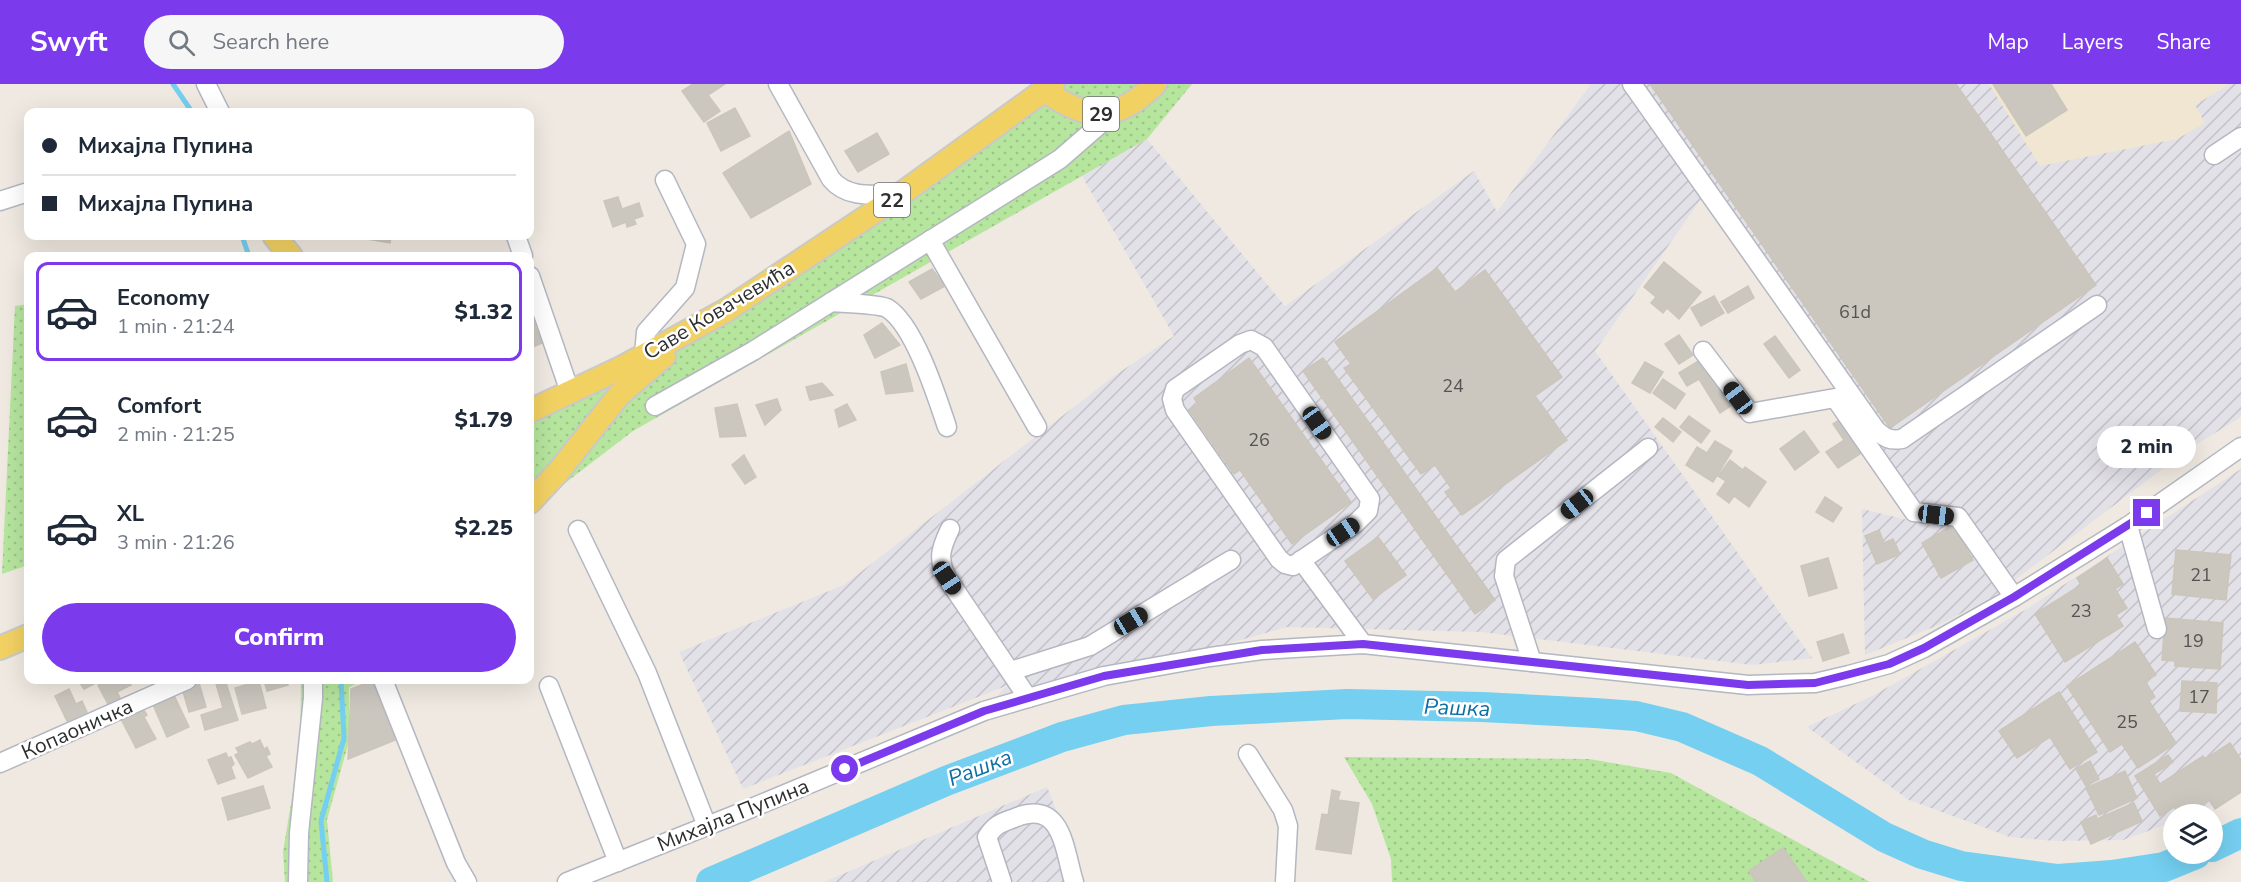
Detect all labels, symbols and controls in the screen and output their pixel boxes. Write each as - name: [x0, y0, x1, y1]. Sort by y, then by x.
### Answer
- search box: [144, 15, 564, 69]
- text: Swyft: [30, 23, 108, 61]
- icon: search: [165, 26, 198, 59]
- text: Search here: [213, 27, 329, 57]
- text: Map: [1987, 28, 2029, 56]
- text: Layers: [2062, 28, 2123, 56]
- text: Share: [2156, 28, 2211, 56]
- road number: 29: [1083, 97, 1119, 131]
- text: Михајла Пупина: [78, 131, 253, 161]
- road number: 22: [874, 183, 910, 217]
- text: Михајла Пупина: [78, 189, 253, 219]
- street label: Саве Ковачевића: [638, 254, 800, 366]
- text: Economy: [117, 283, 209, 313]
- icon: car: [45, 285, 99, 339]
- text: $1.32: [454, 297, 513, 327]
- house number: 61d: [1839, 300, 1871, 324]
- text: 1 min · 21:24: [117, 313, 235, 340]
- house number: 24: [1442, 374, 1464, 398]
- car: [1720, 378, 1756, 418]
- text: Comfort: [117, 391, 201, 421]
- icon: car: [45, 393, 99, 447]
- car: [1299, 403, 1335, 443]
- text: $1.79: [454, 405, 513, 435]
- text: 2 min · 21:25: [117, 421, 235, 448]
- callout: 2 min: [2098, 426, 2196, 468]
- house number: 26: [1248, 428, 1270, 452]
- text: 2 min: [2120, 433, 2173, 460]
- car: [1557, 486, 1597, 522]
- text: XL: [117, 499, 144, 529]
- route end: [2133, 499, 2160, 526]
- icon: car: [45, 501, 99, 555]
- car: [1917, 504, 1955, 526]
- text: $2.25: [454, 513, 513, 543]
- car: [1323, 514, 1363, 550]
- text: 3 min · 21:26: [117, 529, 235, 556]
- car: [929, 558, 965, 598]
- house number: 21: [2190, 563, 2212, 587]
- house number: 23: [2070, 599, 2092, 623]
- button: Confirm: [42, 603, 516, 672]
- car: [1111, 604, 1151, 638]
- house number: 19: [2182, 629, 2204, 653]
- house number: 17: [2188, 685, 2210, 709]
- street label: Копаоничка: [17, 692, 137, 766]
- water label: Рашка: [1423, 692, 1491, 724]
- house number: 25: [2116, 710, 2138, 734]
- water label: Рашка: [944, 742, 1016, 794]
- route start: [831, 755, 858, 782]
- street label: Михајла Пупина: [653, 772, 813, 858]
- map controls: [2163, 804, 2223, 864]
- button: layers: [2163, 804, 2223, 864]

